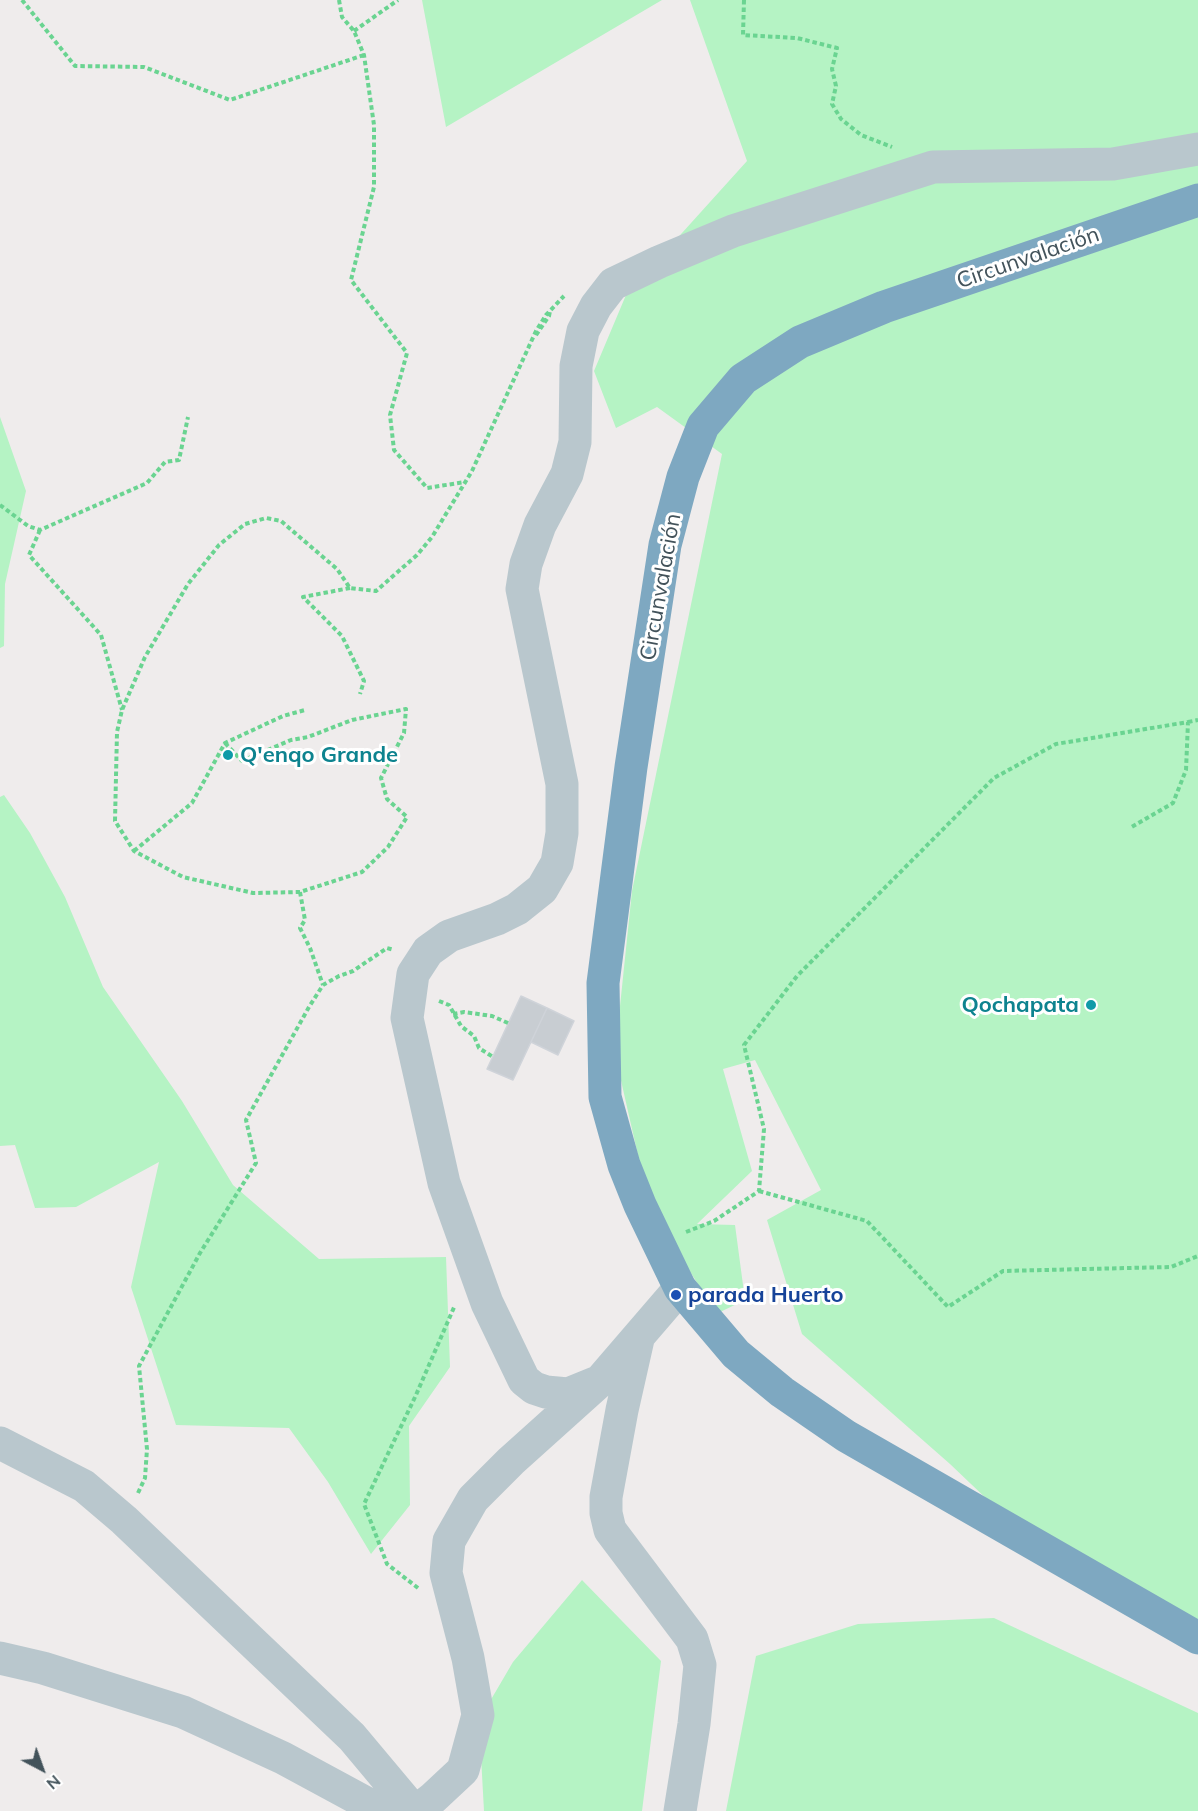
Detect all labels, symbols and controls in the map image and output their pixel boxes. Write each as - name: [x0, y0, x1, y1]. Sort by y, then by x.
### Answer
- street label: Circunvalación: [953, 221, 1103, 295]
- street label: Circunvalación: [635, 511, 687, 663]
- place label: Q'enqo Grande: [240, 742, 398, 768]
- marker: Q'enqo Grande: [221, 748, 235, 762]
- place label: Qochapata: [961, 992, 1079, 1018]
- marker: Qochapata: [1084, 998, 1098, 1012]
- place label: parada Huerto: [688, 1282, 843, 1308]
- marker: parada Huerto: [669, 1288, 683, 1302]
- north arrow: [12, 1739, 72, 1799]
- text: N: [43, 1771, 65, 1794]

